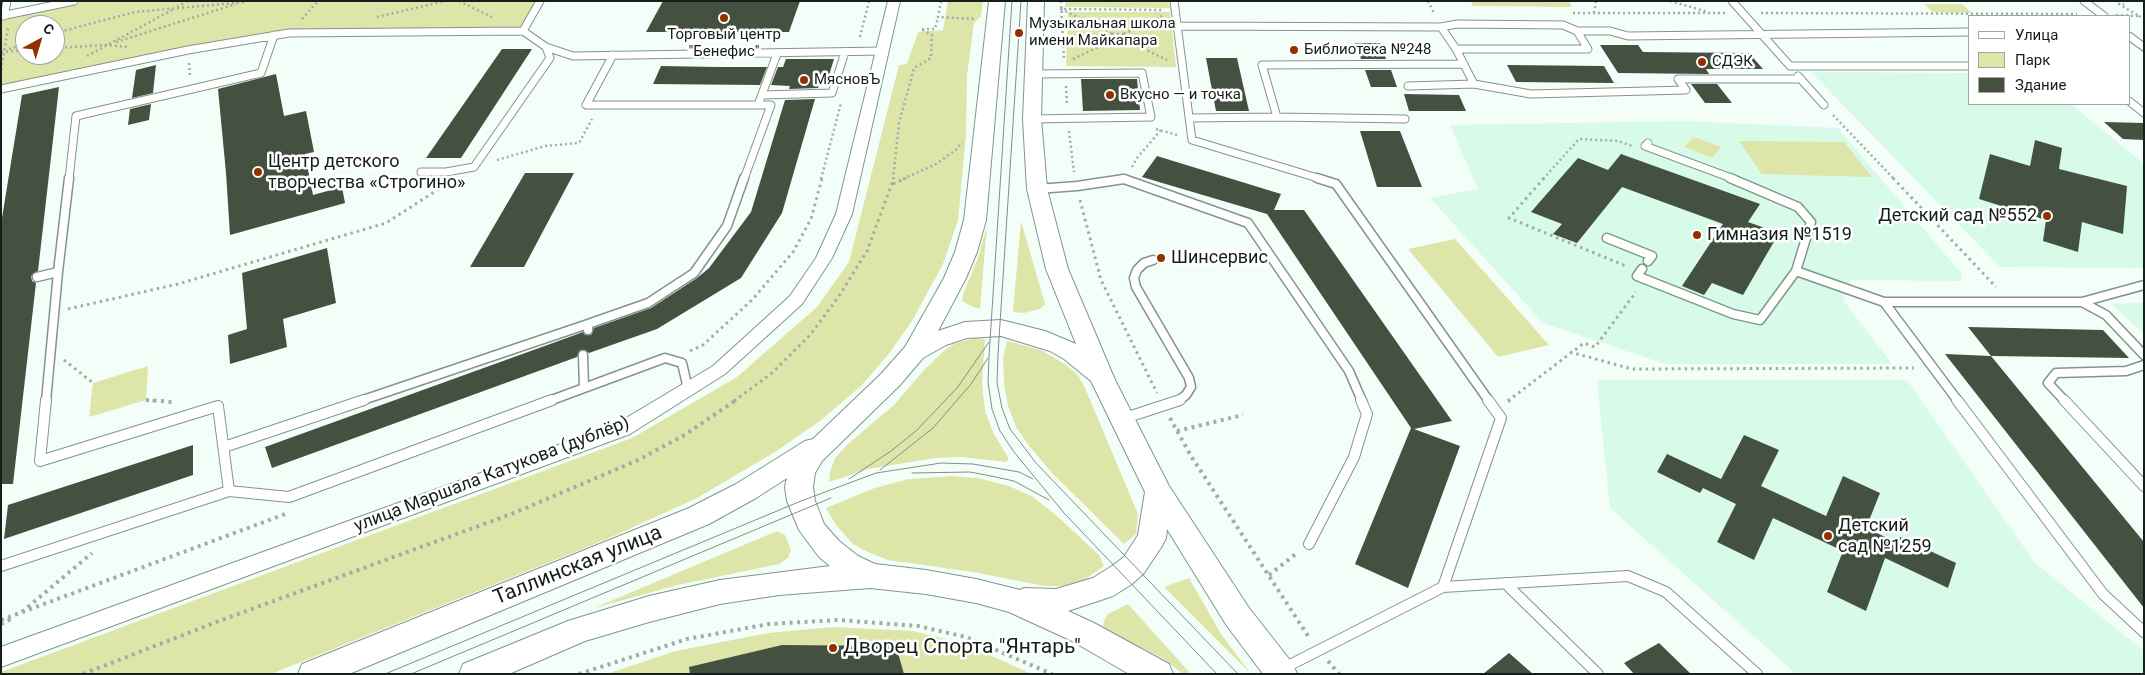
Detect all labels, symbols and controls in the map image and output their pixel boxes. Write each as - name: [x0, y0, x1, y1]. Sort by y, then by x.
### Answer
- marker: Торговый центр "Бенефис": [718, 12, 730, 24]
- north arrow: [15, 15, 65, 65]
- place label: Музыкальная школа имени Майкапара: [1029, 15, 1176, 50]
- legend: [1968, 15, 2130, 105]
- text: С: [40, 20, 57, 38]
- place label: Торговый центр "Бенефис": [667, 26, 781, 61]
- text: Улица: [2015, 26, 2058, 44]
- marker: Музыкальная школа имени Майкапара: [1013, 27, 1025, 39]
- place label: Библиотека №248: [1304, 41, 1431, 59]
- marker: Библиотека №248: [1288, 44, 1300, 56]
- text: Парк: [2015, 51, 2050, 69]
- place label: СДЭК: [1712, 53, 1753, 71]
- marker: СДЭК: [1696, 56, 1708, 68]
- place label: МясновЪ: [814, 71, 880, 89]
- marker: МясновЪ: [798, 74, 810, 86]
- text: Здание: [2015, 76, 2066, 94]
- place label: Вкусно — и точка: [1120, 86, 1241, 104]
- marker: Вкусно — и точка: [1104, 89, 1116, 101]
- place label: Центр детского творчества «Строгино»: [268, 151, 466, 193]
- marker: Центр детского творчества «Строгино»: [252, 166, 264, 178]
- place label: Детский сад №552: [1878, 205, 2037, 227]
- marker: Детский сад №552: [2041, 210, 2053, 222]
- place label: Гимназия №1519: [1707, 224, 1852, 246]
- marker: Гимназия №1519: [1691, 229, 1703, 241]
- place label: Шинсервис: [1171, 247, 1268, 269]
- marker: Шинсервис: [1155, 252, 1167, 264]
- street label: улица Маршала Катукова (дублёр): [351, 412, 633, 538]
- place label: Детский сад №1259: [1838, 515, 1932, 558]
- street label: Таллинская улица: [490, 521, 666, 611]
- marker: Детский сад №1259: [1822, 530, 1834, 542]
- place label: Дворец Спорта "Янтарь": [843, 635, 1081, 661]
- marker: Дворец Спорта "Янтарь": [827, 642, 839, 654]

